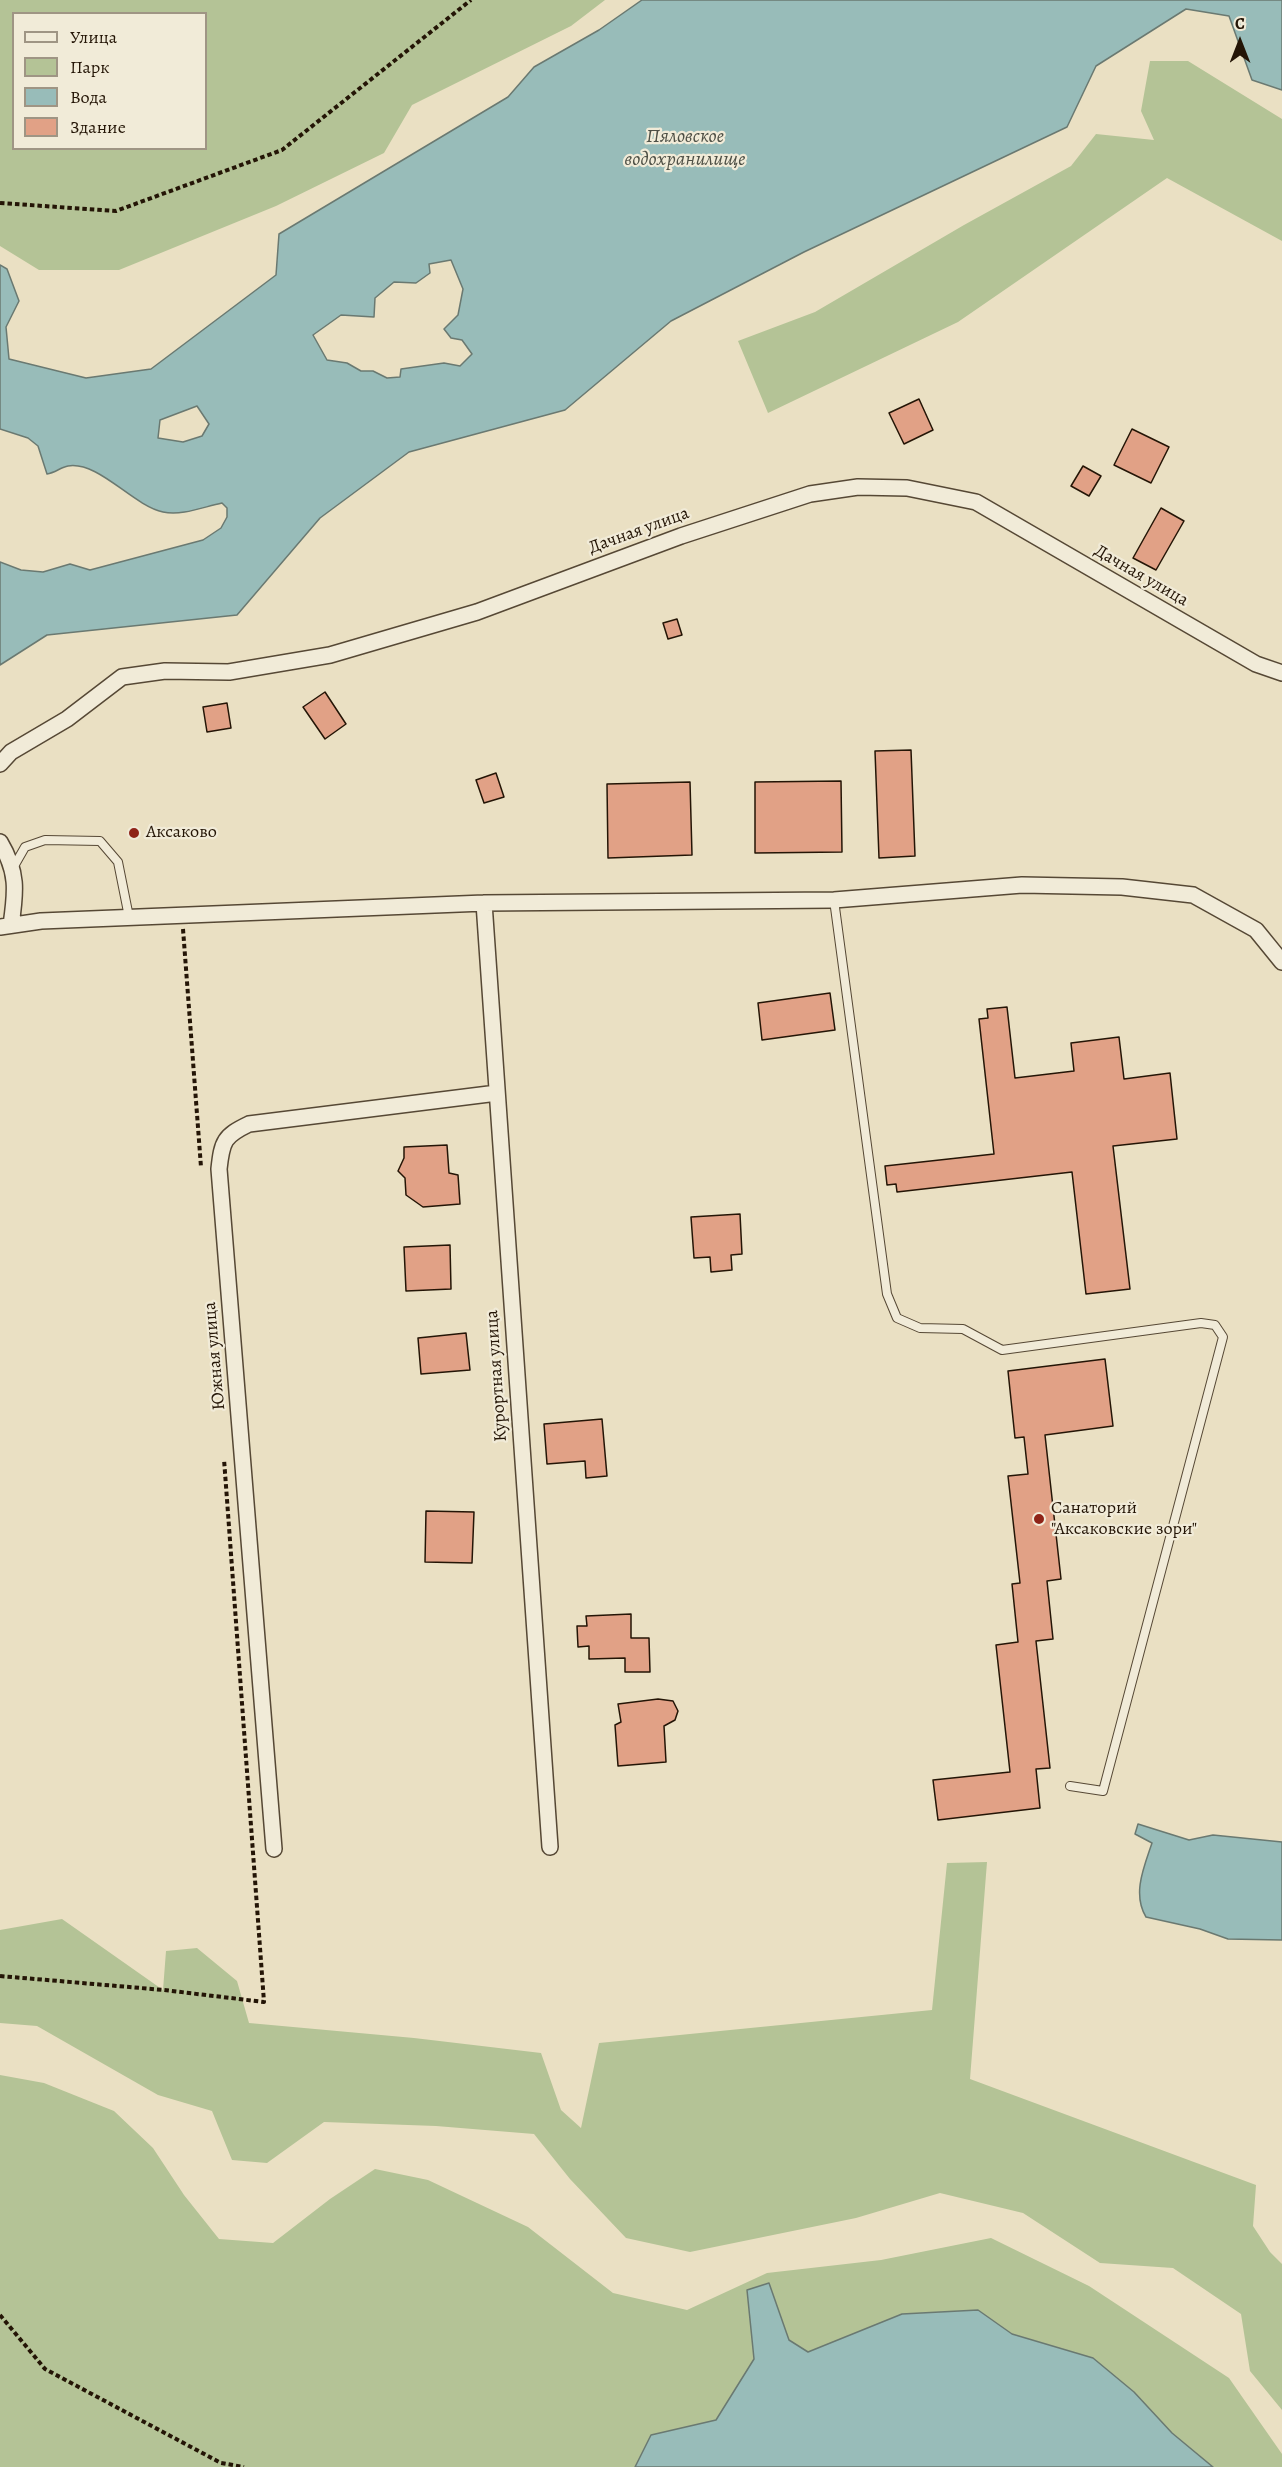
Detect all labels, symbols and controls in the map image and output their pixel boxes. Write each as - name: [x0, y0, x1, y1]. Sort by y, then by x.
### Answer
- legend: [12, 12, 207, 150]
- north arrow: [1210, 12, 1270, 72]
- text: С: [1235, 13, 1245, 35]
- text: Улица: [70, 25, 117, 49]
- text: Парк: [70, 55, 110, 79]
- text: Вода: [70, 85, 107, 109]
- text: Здание: [70, 115, 126, 139]
- water label: Пяловское водохранилище: [625, 125, 745, 172]
- street label: Дачная улица: [586, 503, 692, 559]
- street label: Дачная улица: [1090, 540, 1192, 612]
- place label: Аксаково: [146, 822, 217, 844]
- marker: Аксаково: [127, 826, 141, 840]
- street label: Южная улица: [200, 1301, 230, 1411]
- street label: Курортная улица: [482, 1309, 512, 1443]
- place label: Санаторий "Аксаковские зори": [1051, 1498, 1197, 1540]
- marker: Санаторий "Аксаковские зори": [1032, 1512, 1046, 1526]

